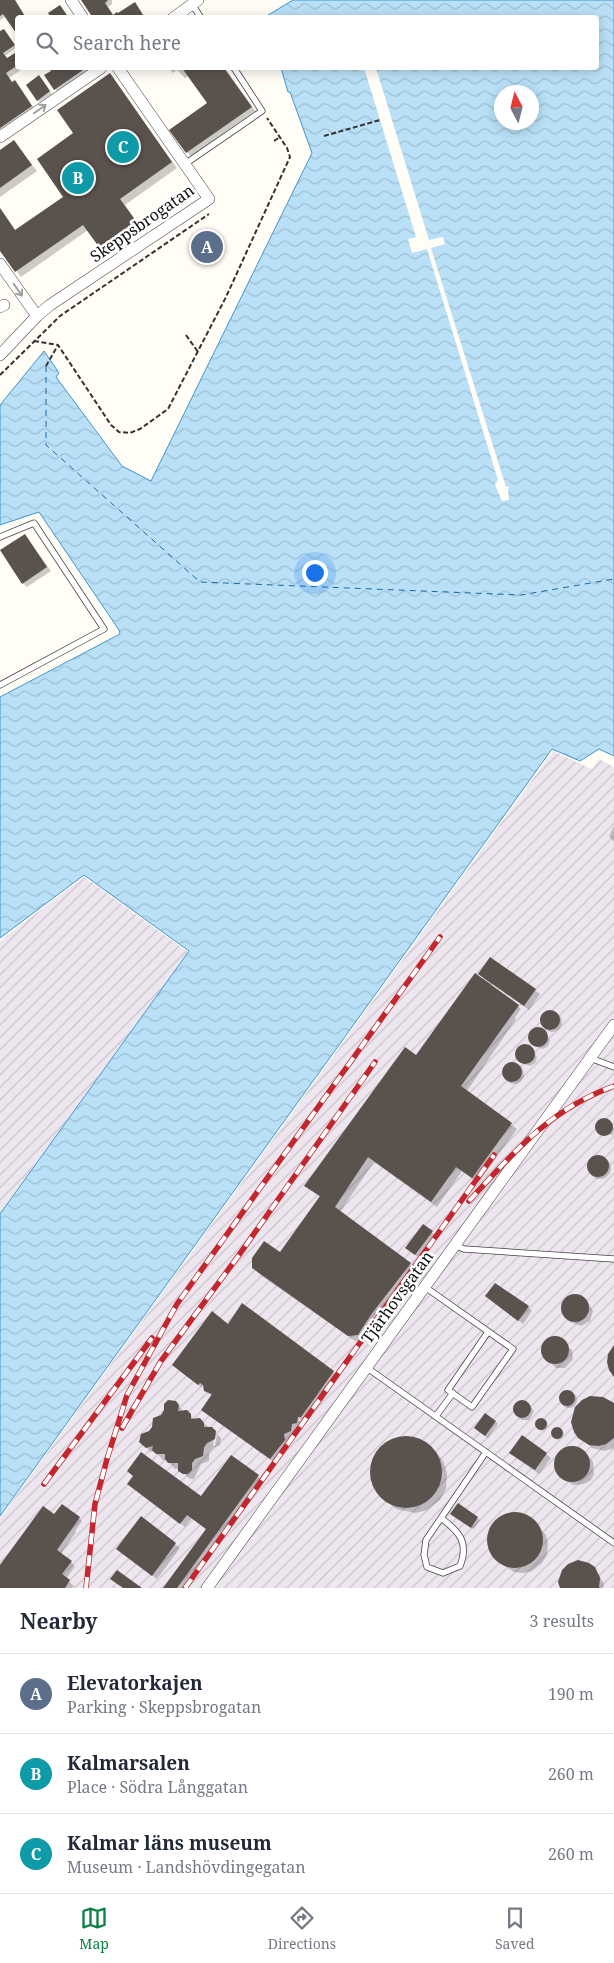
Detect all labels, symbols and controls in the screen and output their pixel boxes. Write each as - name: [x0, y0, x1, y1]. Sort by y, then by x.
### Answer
- search box: [15, 15, 599, 70]
- icon: search: [33, 29, 61, 57]
- text: Search here: [73, 30, 181, 56]
- north arrow: [494, 85, 539, 130]
- one-way arrow: [33, 104, 47, 114]
- pin: C: [107, 128, 139, 166]
- pin: B: [62, 159, 94, 197]
- street label: Skeppsbrogatan: [86, 179, 198, 267]
- pin: A: [191, 228, 223, 266]
- one-way arrow: [13, 282, 23, 296]
- your location: [302, 560, 328, 586]
- street label: Tjärhovsgatan: [356, 1246, 438, 1348]
- text: Nearby: [20, 1607, 98, 1635]
- text: 3 results: [530, 1610, 594, 1632]
- text: Elevatorkajen: [67, 1670, 203, 1696]
- text: A: [30, 1683, 42, 1705]
- text: 190 m: [548, 1683, 594, 1705]
- text: Parking · Skeppsbrogatan: [67, 1696, 261, 1718]
- text: Kalmarsalen: [67, 1750, 190, 1776]
- text: B: [31, 1763, 41, 1785]
- text: 260 m: [548, 1763, 594, 1785]
- text: Place · Södra Långgatan: [67, 1776, 248, 1798]
- text: Kalmar läns museum: [67, 1830, 272, 1856]
- text: C: [31, 1843, 41, 1865]
- text: 260 m: [548, 1843, 594, 1865]
- text: Museum · Landshövdingegatan: [67, 1856, 306, 1878]
- tab: Map: [79, 1904, 109, 1953]
- tab: Directions: [268, 1904, 336, 1953]
- tab: Saved: [495, 1904, 535, 1953]

